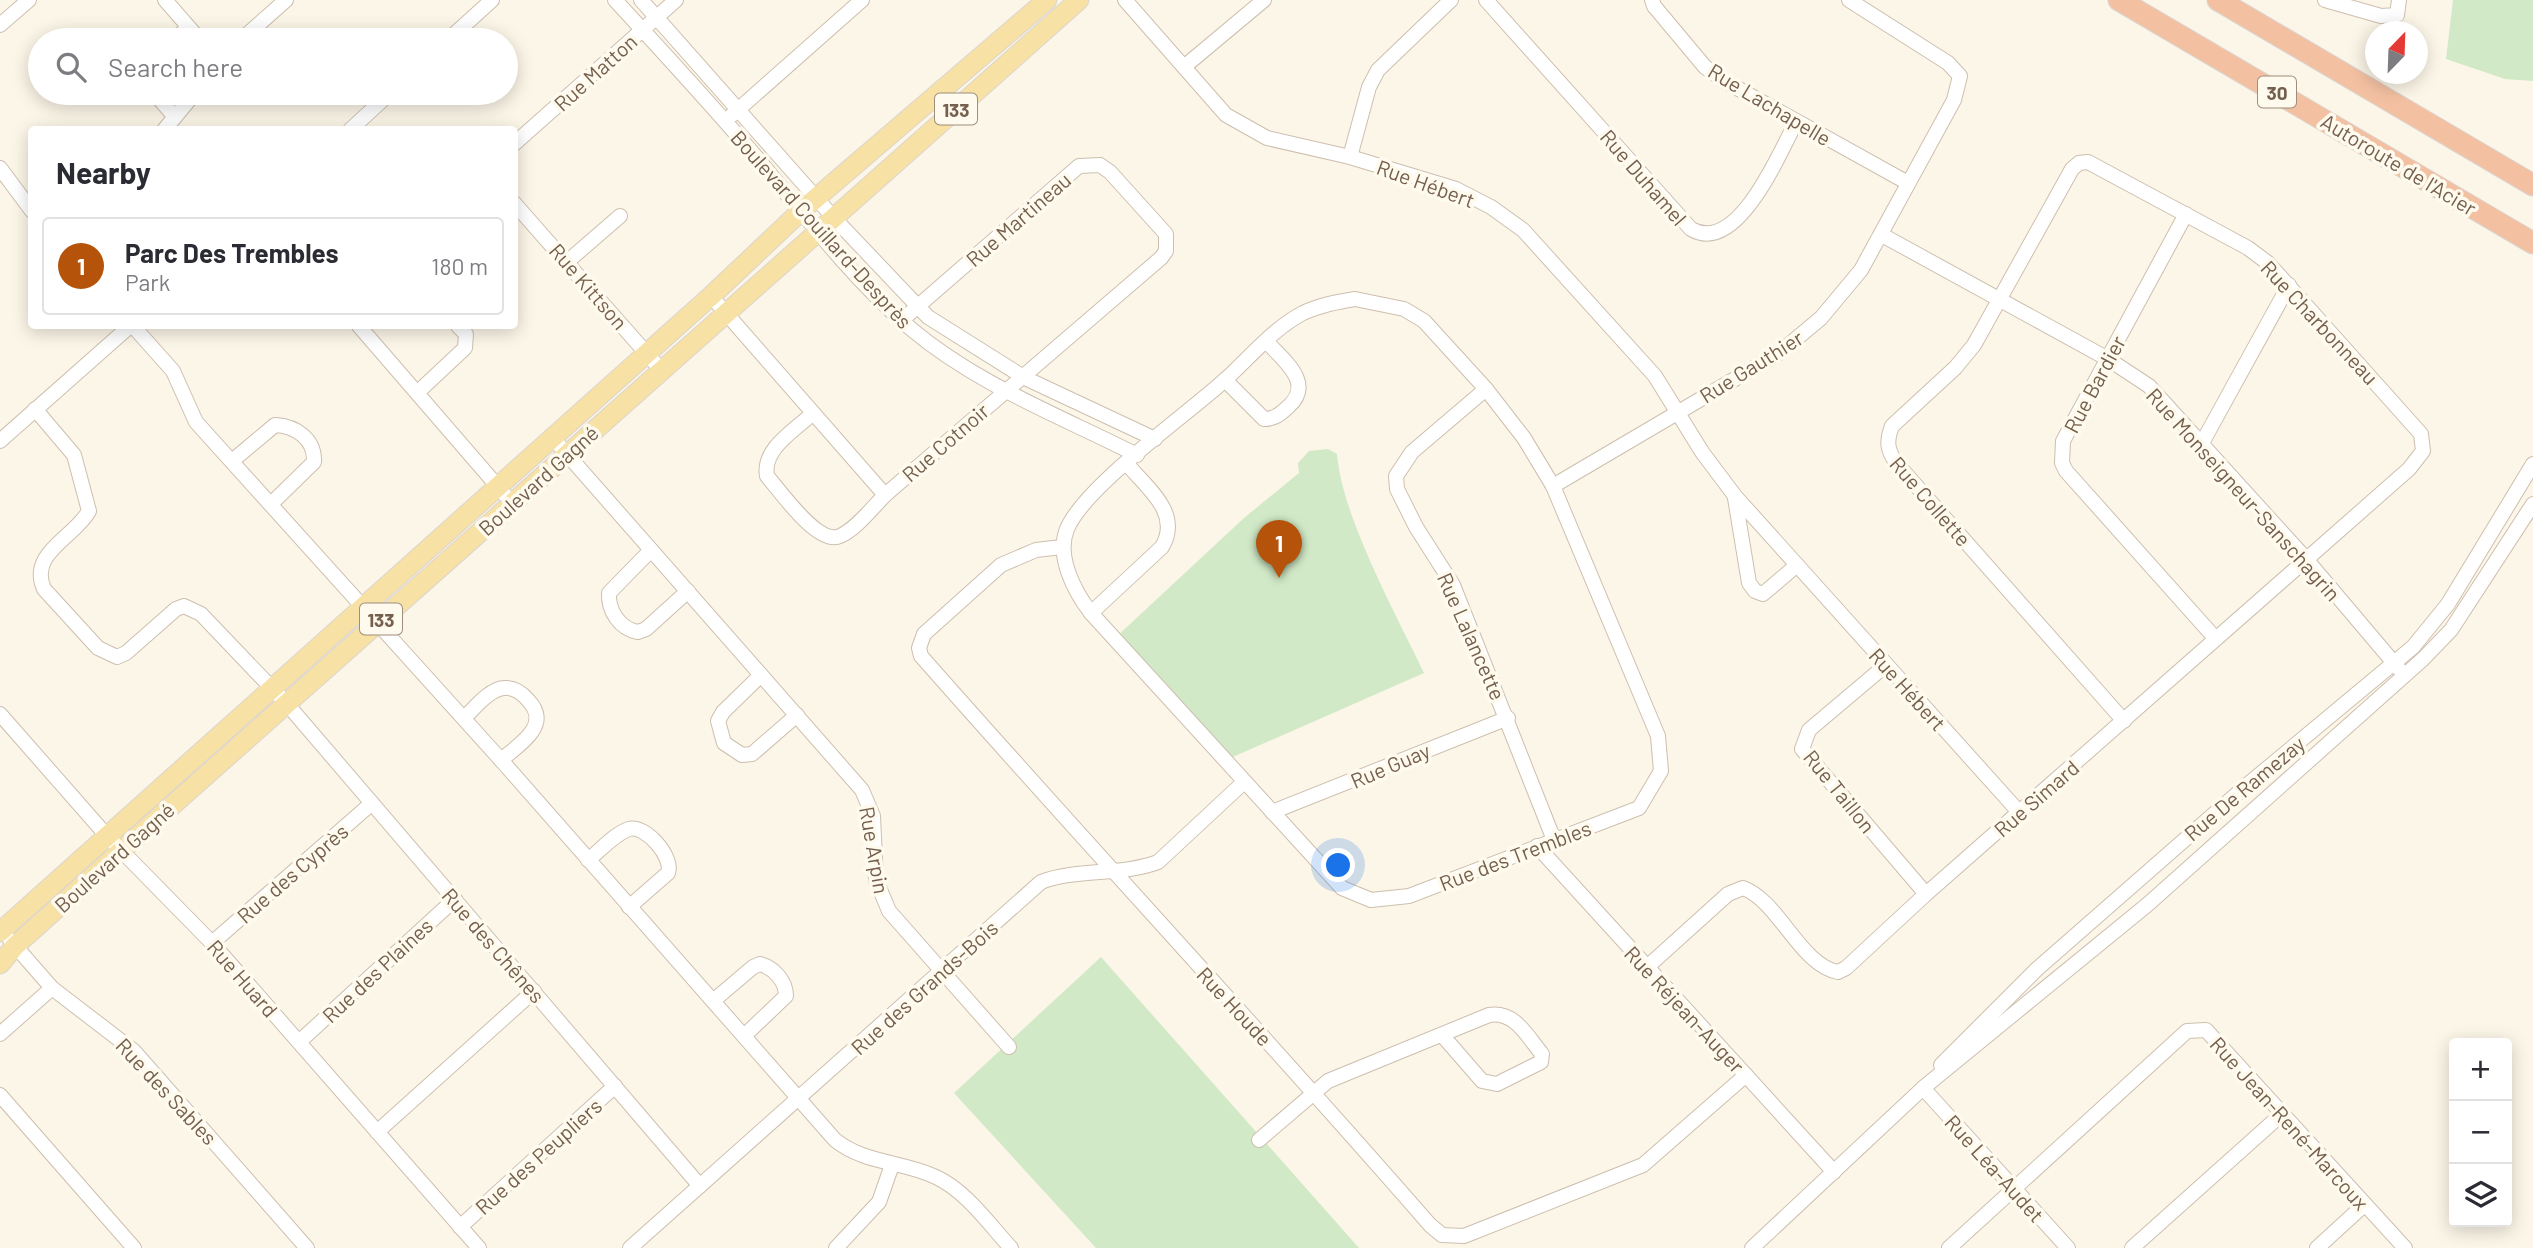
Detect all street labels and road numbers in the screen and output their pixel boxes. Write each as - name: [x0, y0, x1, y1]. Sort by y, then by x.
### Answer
- street label: Rue Matton: [548, 28, 642, 116]
- street label: Rue Lachapelle: [1704, 58, 1836, 150]
- road number: 30: [2258, 76, 2296, 108]
- road number: 133: [935, 94, 977, 124]
- street label: Autoroute de l'Acier: [2317, 108, 2481, 220]
- street label: Rue Duhamel: [1596, 124, 1692, 230]
- street label: Boulevard Couillard-Desprès: [726, 125, 918, 333]
- street label: Rue Hébert: [1374, 154, 1478, 212]
- street label: Rue Martineau: [961, 167, 1075, 271]
- street label: Rue Kittson: [545, 238, 633, 334]
- street label: Rue Charbonneau: [2256, 255, 2384, 389]
- street label: Rue Gauthier: [1695, 324, 1808, 408]
- street label: Rue Bardier: [2058, 331, 2130, 437]
- street label: Rue Monseigneur-Sanschagrin: [2142, 383, 2346, 605]
- street label: Rue Cotnoir: [896, 397, 994, 486]
- street label: Boulevard Gagné: [473, 420, 603, 540]
- street label: Rue Collette: [1885, 451, 1977, 551]
- street label: Rue Lalancette: [1433, 568, 1511, 704]
- road number: 133: [360, 604, 402, 634]
- street label: Rue Hébert: [1864, 643, 1952, 735]
- street label: Rue De Ramezay: [2179, 730, 2310, 846]
- street label: Rue Guay: [1346, 737, 1434, 793]
- street label: Rue Taillon: [1799, 744, 1881, 838]
- street label: Rue Simard: [1988, 754, 2084, 842]
- street label: Boulevard Gagné: [49, 797, 179, 917]
- street label: Rue Arpin: [855, 804, 895, 896]
- street label: Rue des Trembles: [1436, 815, 1594, 895]
- street label: Rue des Cyprès: [231, 818, 353, 928]
- street label: Rue des Chênes: [437, 883, 551, 1007]
- street label: Rue des Plaines: [317, 912, 437, 1028]
- street label: Rue des Grands-Bois: [846, 915, 1002, 1059]
- street label: Rue Huard: [203, 934, 283, 1022]
- street label: Rue Réjean-Auger: [1620, 941, 1750, 1078]
- street label: Rue Houde: [1192, 961, 1278, 1051]
- street label: Rue Jean-René-Marcoux: [2206, 1031, 2374, 1215]
- street label: Rue des Sables: [111, 1033, 223, 1149]
- street label: Rue des Peupliers: [470, 1093, 606, 1219]
- street label: Rue Léa-Audet: [1940, 1109, 2050, 1227]

